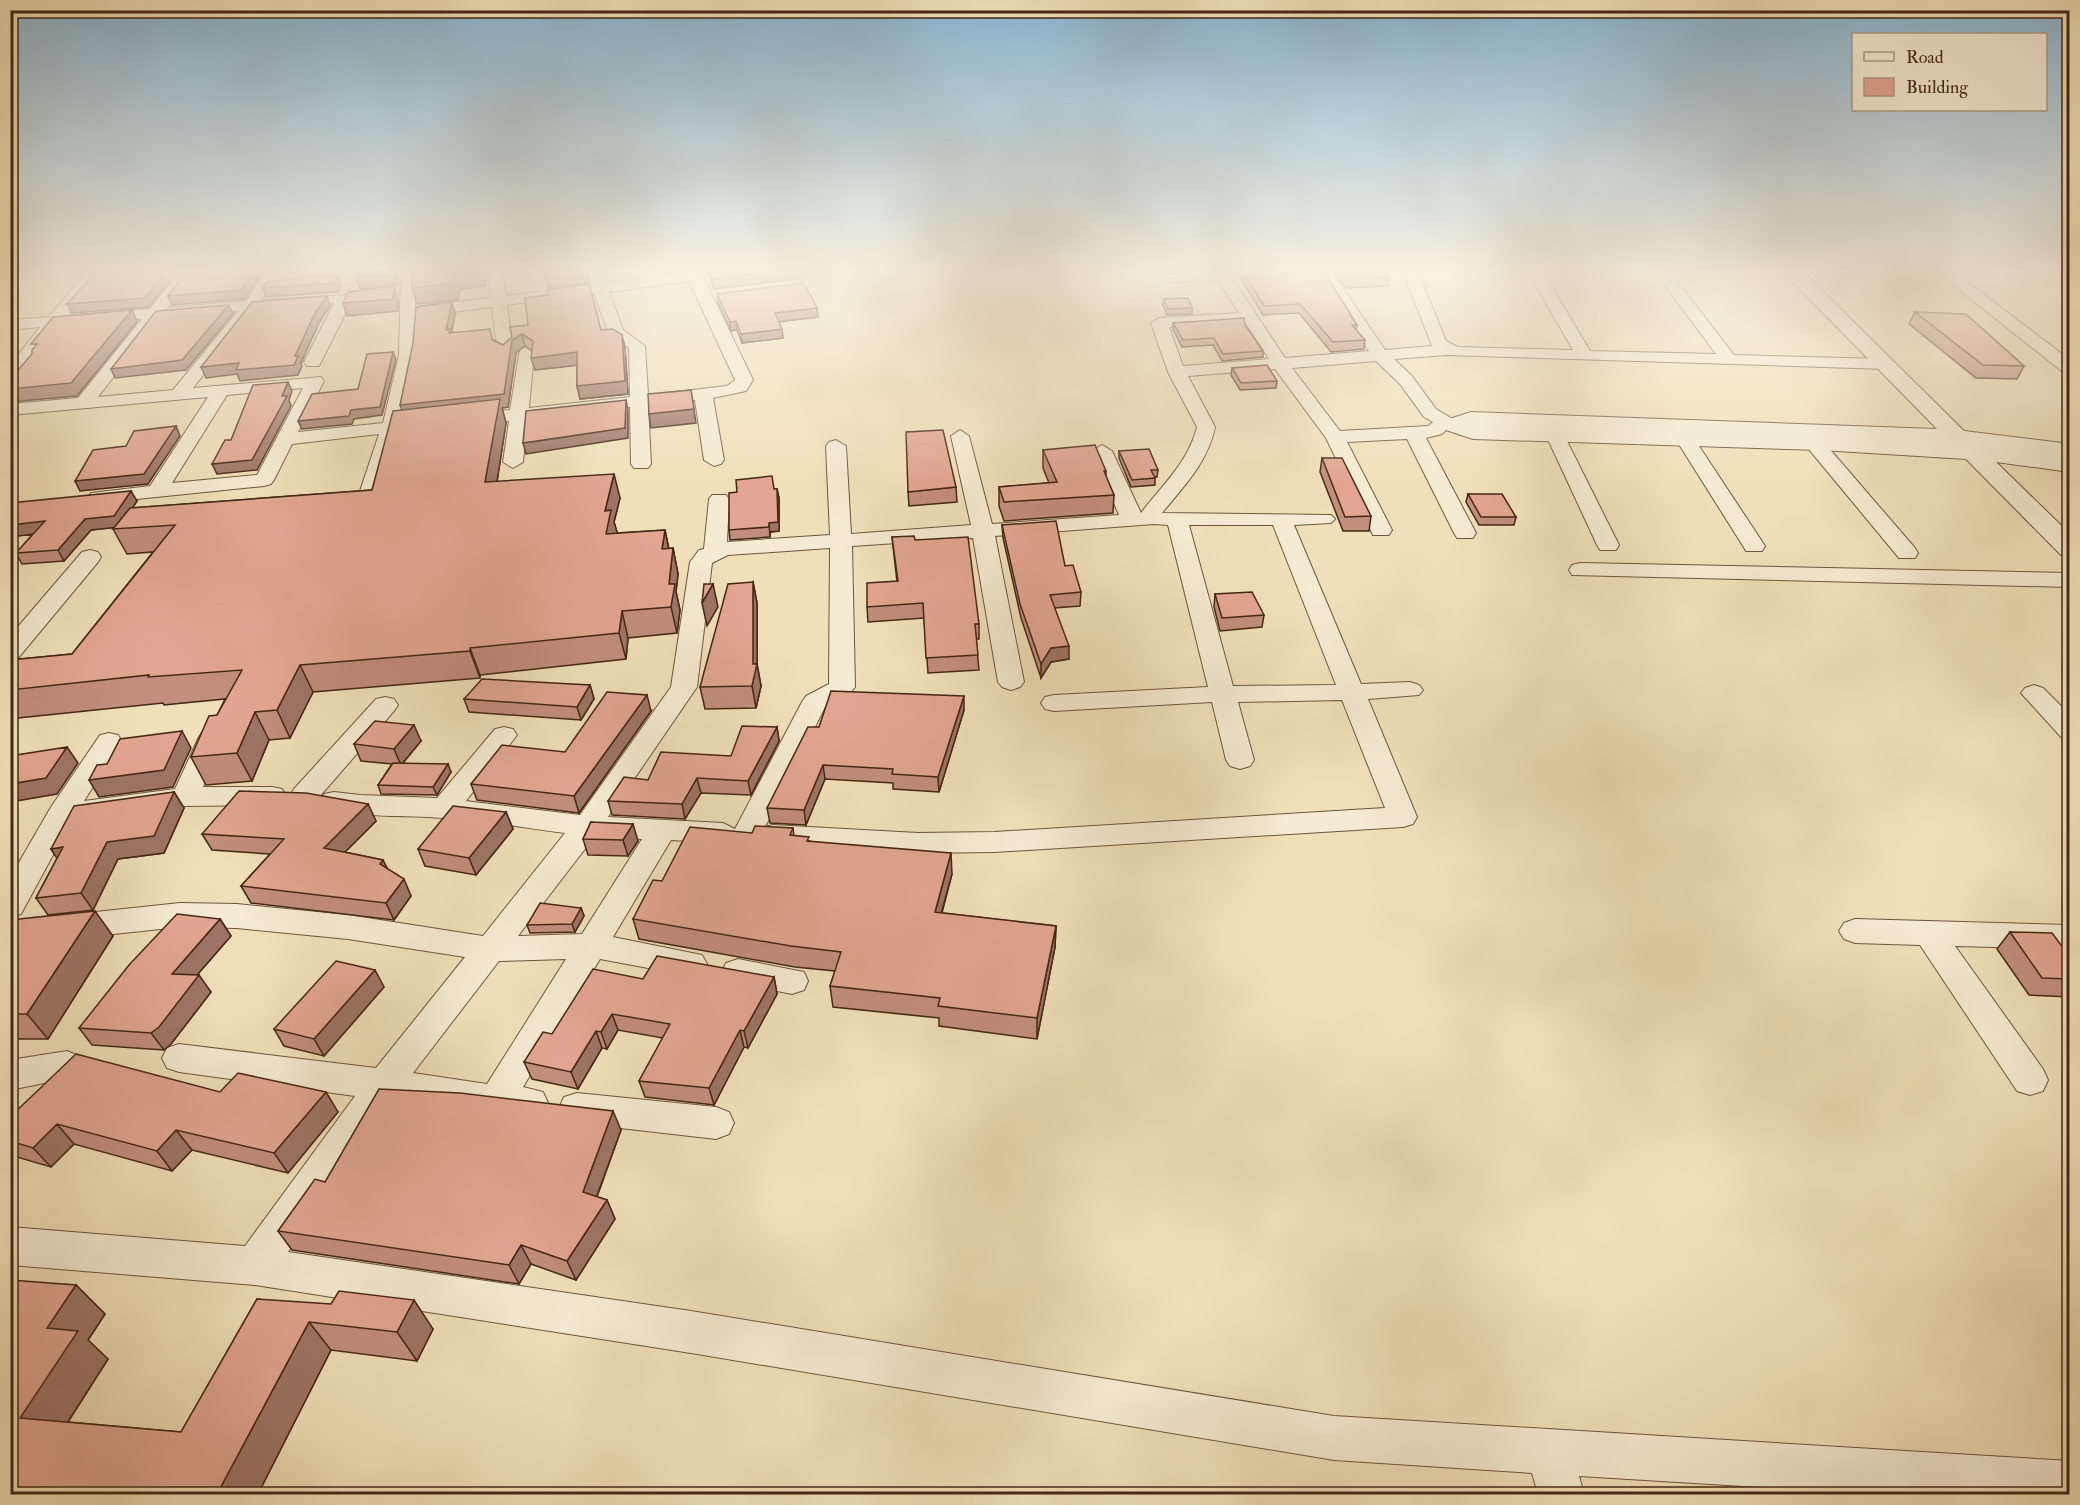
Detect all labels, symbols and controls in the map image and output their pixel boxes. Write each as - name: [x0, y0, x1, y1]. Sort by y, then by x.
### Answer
- legend: [1852, 33, 2047, 111]
- text: Road: [1906, 46, 1944, 69]
- text: Building: [1906, 76, 1969, 99]

